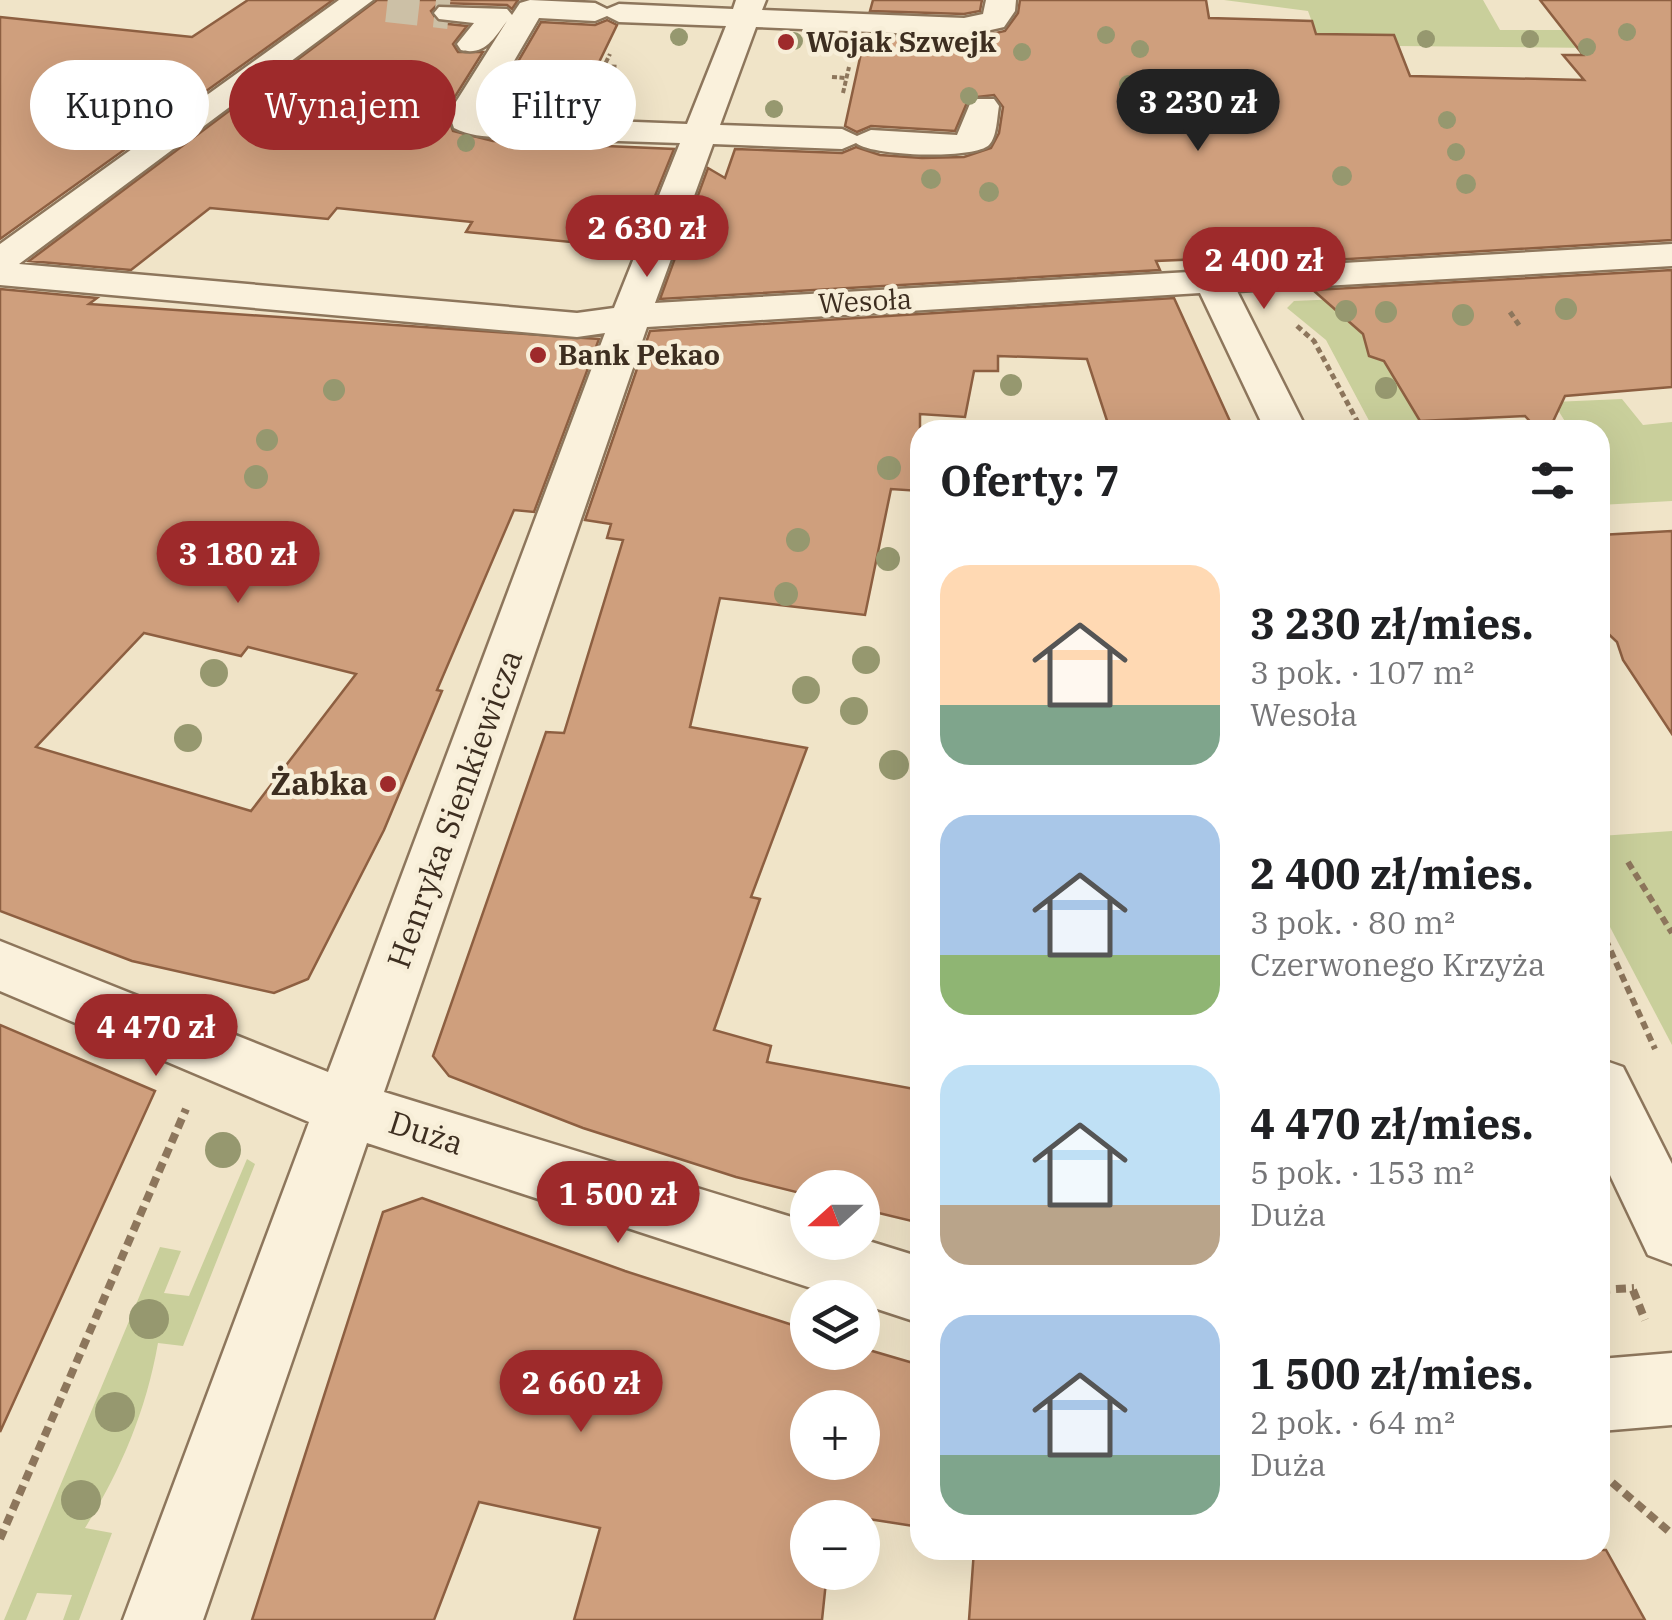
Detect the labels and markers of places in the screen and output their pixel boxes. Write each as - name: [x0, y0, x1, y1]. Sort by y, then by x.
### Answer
- place label: Wojak Szwejk: [806, 23, 997, 60]
- marker: Wojak Szwejk: [775, 31, 797, 53]
- pin: 3 230 zł: [1095, 69, 1301, 154]
- pin: 2 630 zł: [544, 195, 750, 280]
- pin: 2 400 zł: [1161, 227, 1367, 312]
- place label: Bank Pekao: [558, 336, 720, 373]
- marker: Bank Pekao: [527, 344, 549, 366]
- pin: 3 180 zł: [135, 521, 341, 606]
- place label: Żabka: [270, 762, 368, 804]
- marker: Żabka: [377, 773, 399, 795]
- pin: 4 470 zł: [53, 994, 259, 1079]
- pin: 1 500 zł: [515, 1161, 721, 1246]
- pin: 2 660 zł: [478, 1350, 684, 1435]

